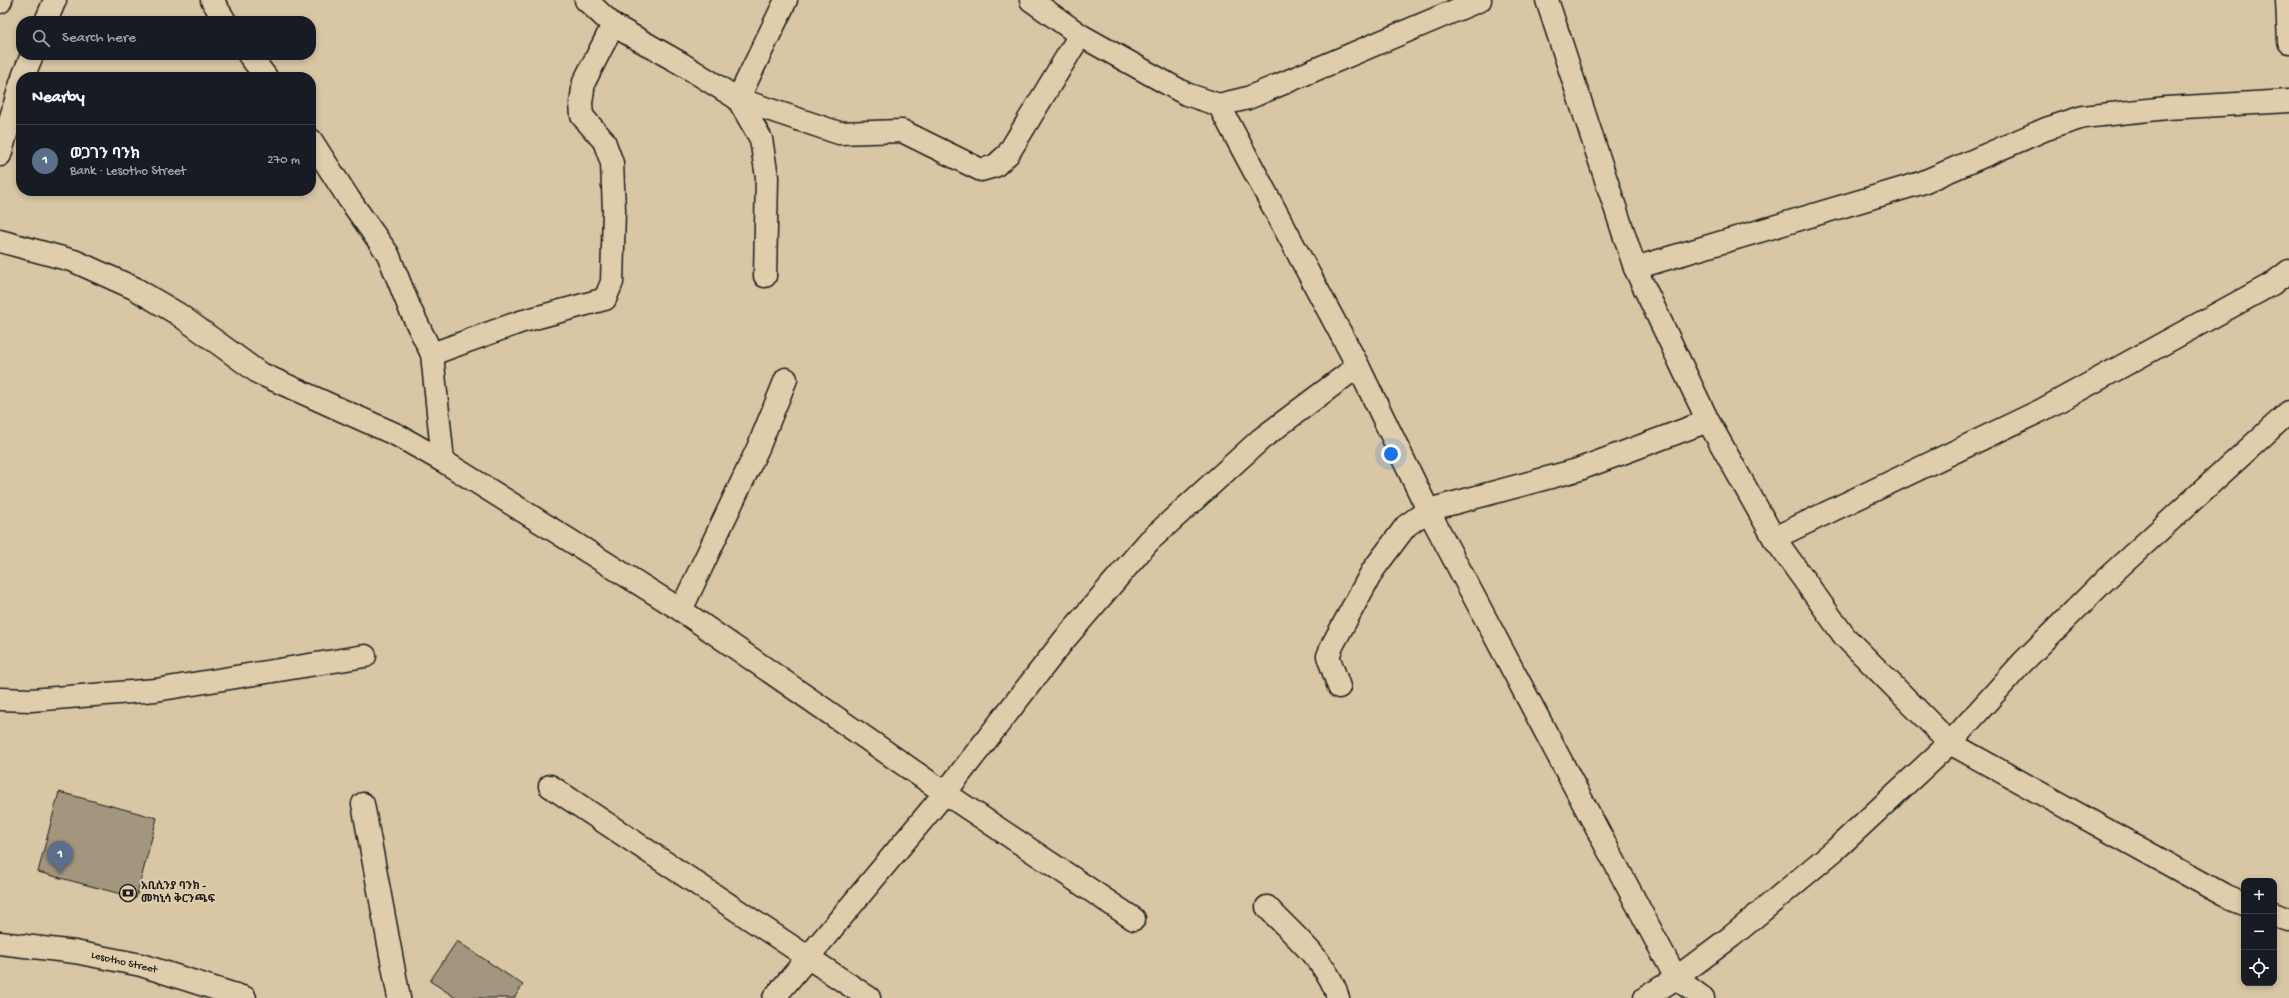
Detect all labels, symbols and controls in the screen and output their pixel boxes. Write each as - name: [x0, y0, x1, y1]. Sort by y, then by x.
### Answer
- search box: [16, 16, 316, 60]
- icon: search: [30, 27, 52, 49]
- text: Search here: [62, 29, 136, 47]
- text: Nearby: [32, 88, 85, 108]
- text: ወጋገን ባንክ: [70, 146, 140, 164]
- text: 1: [42, 153, 48, 168]
- text: 270 m: [267, 153, 300, 168]
- text: Bank · Lesotho Street: [70, 164, 186, 179]
- your location: [1381, 444, 1401, 464]
- pin: 1: [47, 841, 73, 874]
- map controls: [2241, 878, 2277, 986]
- button: +: [2241, 878, 2277, 914]
- place label: አቢሲንያ ባንክ - መካኒሳ ቅርንጫፍ: [141, 880, 216, 906]
- bank icon: አቢሲንያ ባንክ - መካኒሳ ቅርንጫፍ: [118, 883, 138, 903]
- button: −: [2241, 914, 2277, 950]
- street label: Lesotho Street: [90, 950, 160, 977]
- button: locate: [2241, 950, 2277, 986]

